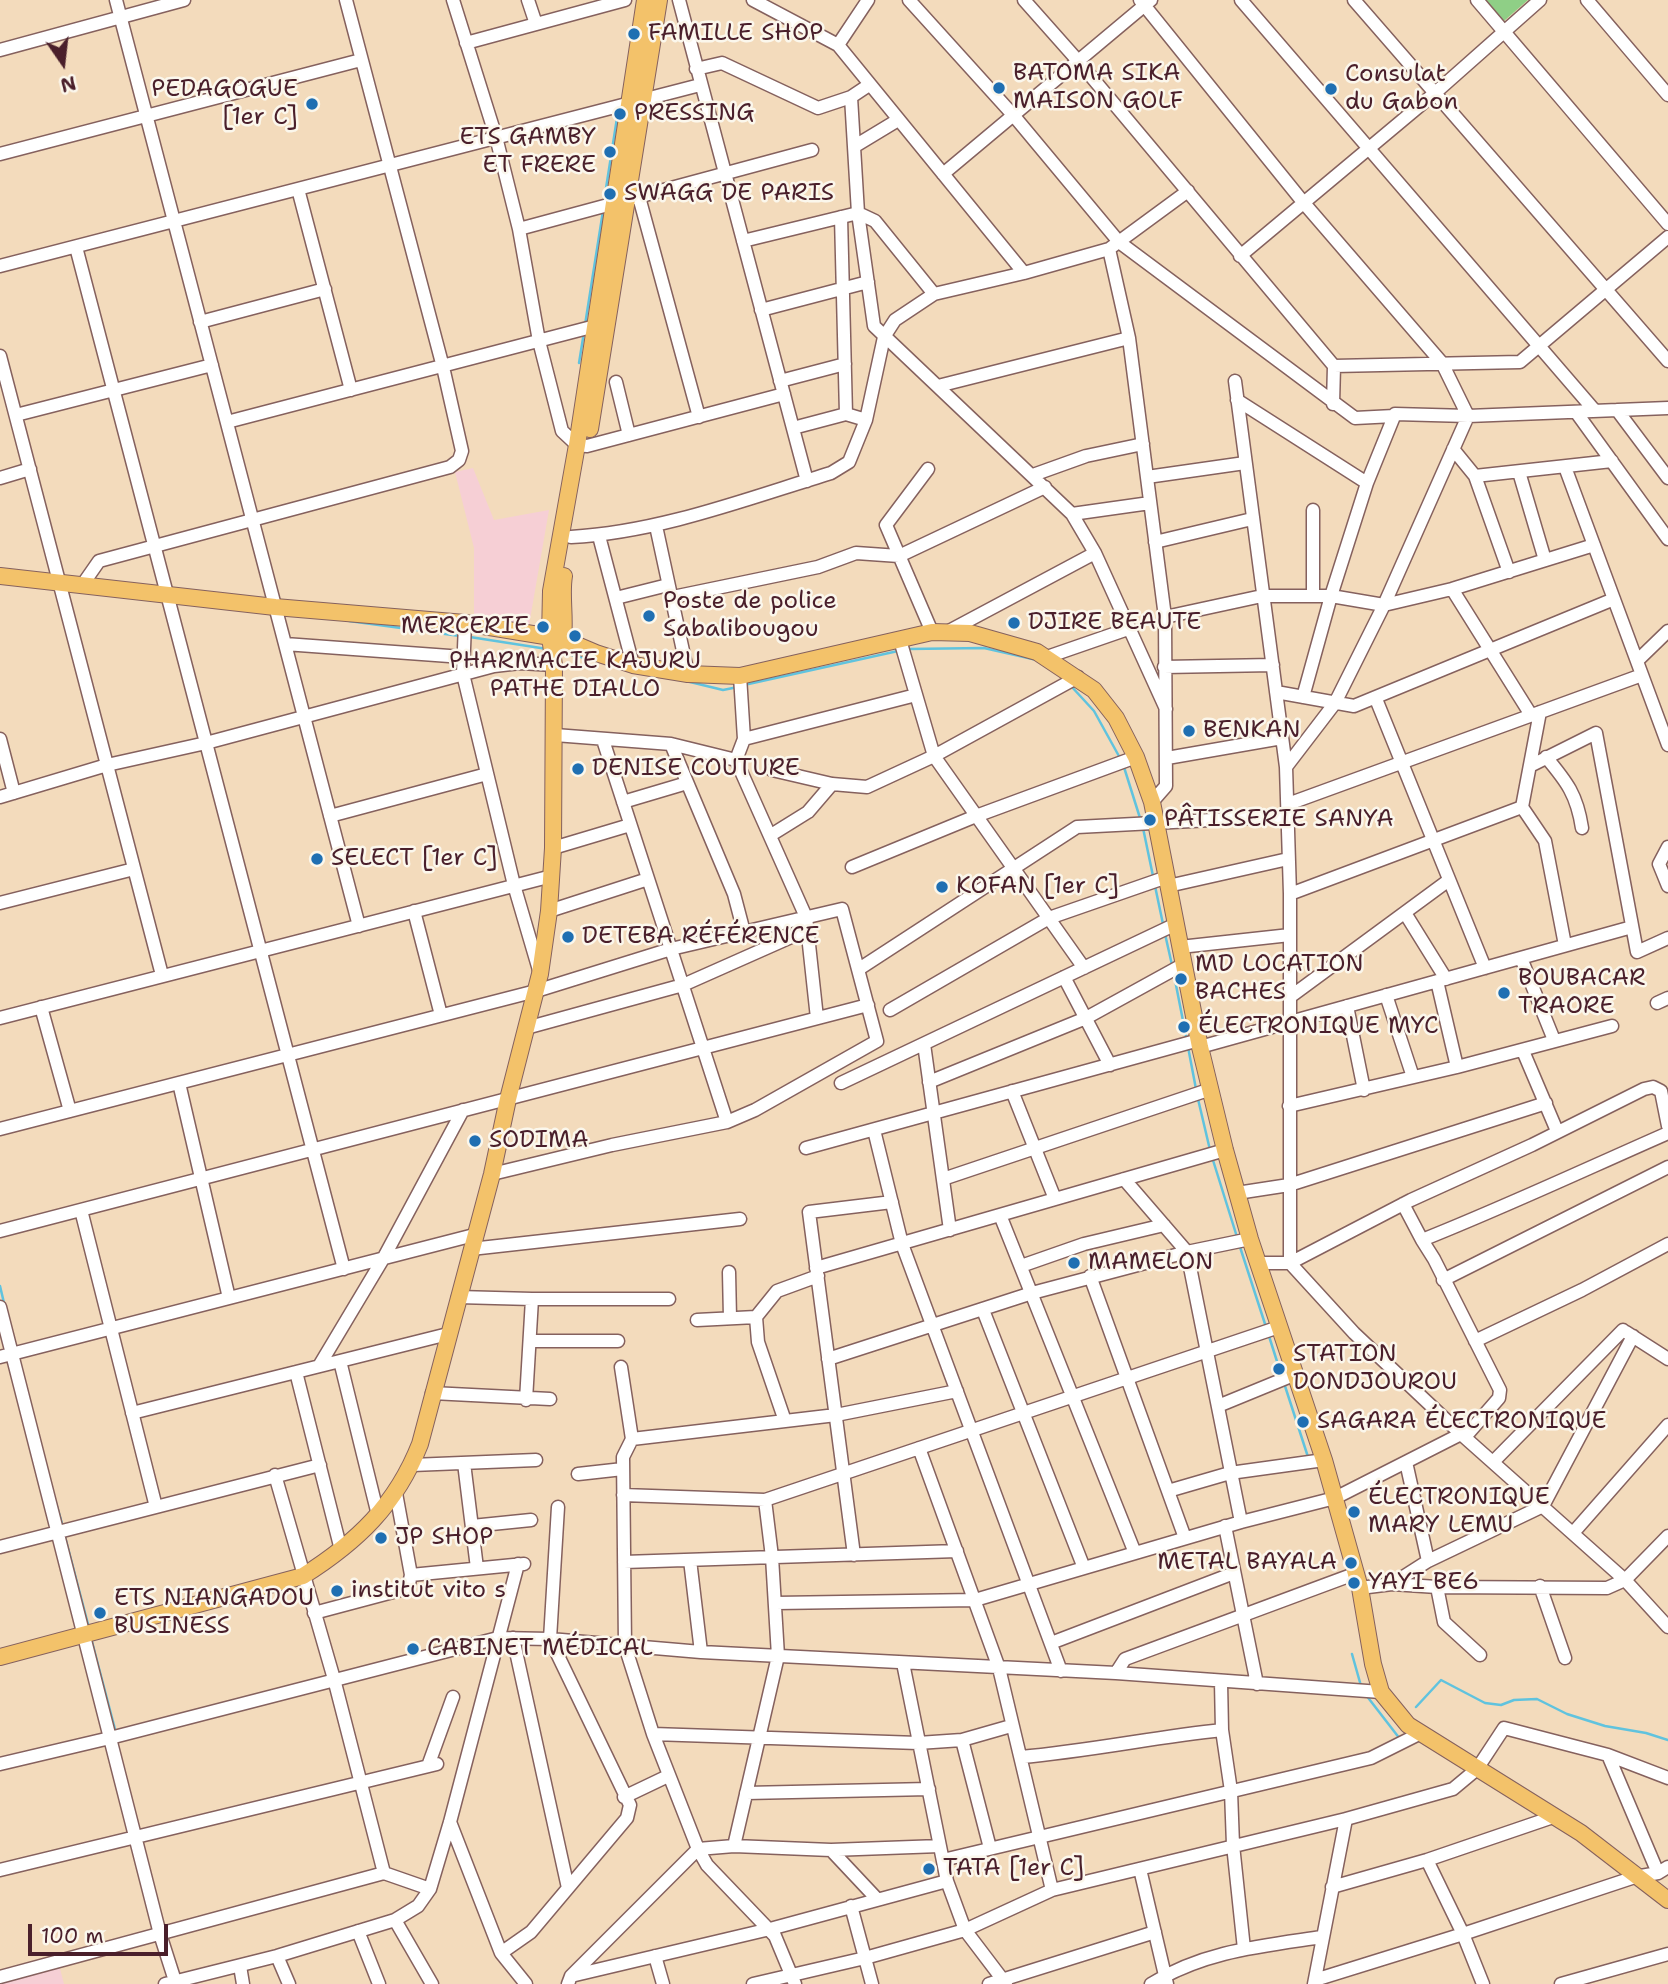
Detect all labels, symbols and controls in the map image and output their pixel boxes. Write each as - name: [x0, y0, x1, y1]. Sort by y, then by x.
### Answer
- place label: FAMILLE SHOP: [648, 20, 823, 48]
- marker: FAMILLE SHOP: [626, 26, 642, 42]
- north arrow: [28, 28, 98, 98]
- place label: BATOMA SIKA MAISON GOLF: [1013, 60, 1183, 116]
- place label: Consulat du Gabon: [1345, 61, 1458, 117]
- text: N: [58, 70, 79, 98]
- place label: PEDAGOGUE [1er C]: [151, 76, 298, 132]
- marker: BATOMA SIKA MAISON GOLF: [991, 80, 1007, 96]
- marker: Consulat du Gabon: [1323, 81, 1339, 97]
- marker: PEDAGOGUE [1er C]: [304, 96, 320, 112]
- place label: PRESSING: [634, 100, 754, 128]
- marker: PRESSING: [612, 106, 628, 122]
- place label: ETS GAMBY ET FRERE: [459, 124, 596, 180]
- marker: ETS GAMBY ET FRERE: [602, 144, 618, 160]
- place label: SWAGG DE PARIS: [624, 180, 834, 208]
- marker: SWAGG DE PARIS: [602, 186, 618, 202]
- place label: Poste de police Sabalibougou: [663, 588, 837, 644]
- marker: Poste de police Sabalibougou: [641, 608, 657, 624]
- place label: DJIRE BEAUTE: [1028, 609, 1201, 637]
- place label: MERCERIE: [401, 613, 529, 641]
- marker: DJIRE BEAUTE: [1006, 615, 1022, 631]
- marker: MERCERIE: [535, 619, 551, 635]
- marker: PHARMACIE KAJURU PATHE DIALLO: [567, 628, 583, 644]
- place label: PHARMACIE KAJURU PATHE DIALLO: [449, 648, 701, 704]
- place label: BENKAN: [1203, 717, 1301, 745]
- marker: BENKAN: [1181, 723, 1197, 739]
- place label: DENISE COUTURE: [592, 755, 800, 783]
- marker: DENISE COUTURE: [570, 761, 586, 777]
- place label: PÂTISSERIE SANYA: [1164, 806, 1394, 834]
- marker: PÂTISSERIE SANYA: [1142, 812, 1158, 828]
- place label: SELECT [1er C]: [331, 845, 498, 873]
- marker: SELECT [1er C]: [309, 851, 325, 867]
- place label: KOFAN [1er C]: [956, 873, 1119, 901]
- marker: KOFAN [1er C]: [934, 879, 950, 895]
- place label: DETEBA RÉFÉRENCE: [582, 923, 820, 951]
- marker: DETEBA RÉFÉRENCE: [560, 929, 576, 945]
- place label: MD LOCATION BACHES: [1195, 951, 1364, 1007]
- place label: BOUBACAR TRAORE: [1518, 965, 1645, 1021]
- marker: MD LOCATION BACHES: [1173, 971, 1189, 987]
- marker: BOUBACAR TRAORE: [1496, 985, 1512, 1001]
- place label: ÉLECTRONIQUE MYC: [1198, 1013, 1439, 1041]
- marker: ÉLECTRONIQUE MYC: [1176, 1019, 1192, 1035]
- place label: SODIMA: [489, 1127, 589, 1155]
- marker: SODIMA: [467, 1133, 483, 1149]
- place label: MAMELON: [1088, 1249, 1213, 1277]
- marker: MAMELON: [1066, 1255, 1082, 1271]
- place label: STATION DONDJOUROU: [1293, 1341, 1457, 1397]
- marker: STATION DONDJOUROU: [1271, 1361, 1287, 1377]
- place label: SAGARA ÉLECTRONIQUE: [1317, 1408, 1607, 1436]
- marker: SAGARA ÉLECTRONIQUE: [1295, 1414, 1311, 1430]
- place label: ÉLECTRONIQUE MARY LEMU: [1368, 1484, 1550, 1540]
- marker: ÉLECTRONIQUE MARY LEMU: [1346, 1504, 1362, 1520]
- place label: JP SHOP: [395, 1524, 493, 1552]
- marker: JP SHOP: [373, 1530, 389, 1546]
- place label: METAL BAYALA: [1157, 1549, 1337, 1577]
- marker: METAL BAYALA: [1343, 1555, 1359, 1571]
- place label: YAYI BE6: [1368, 1569, 1479, 1597]
- marker: YAYI BE6: [1346, 1575, 1362, 1591]
- place label: institut vito s: [351, 1577, 506, 1605]
- marker: institut vito s: [329, 1583, 345, 1599]
- place label: ETS NIANGADOU BUSINESS: [114, 1585, 314, 1641]
- marker: ETS NIANGADOU BUSINESS: [92, 1605, 108, 1621]
- place label: CABINET MÉDICAL: [427, 1635, 653, 1663]
- marker: CABINET MÉDICAL: [405, 1641, 421, 1657]
- place label: TATA [1er C]: [943, 1855, 1084, 1883]
- marker: TATA [1er C]: [921, 1861, 937, 1877]
- scale bar: [32, 1910, 172, 1954]
- text: 100 m: [41, 1922, 104, 1950]

